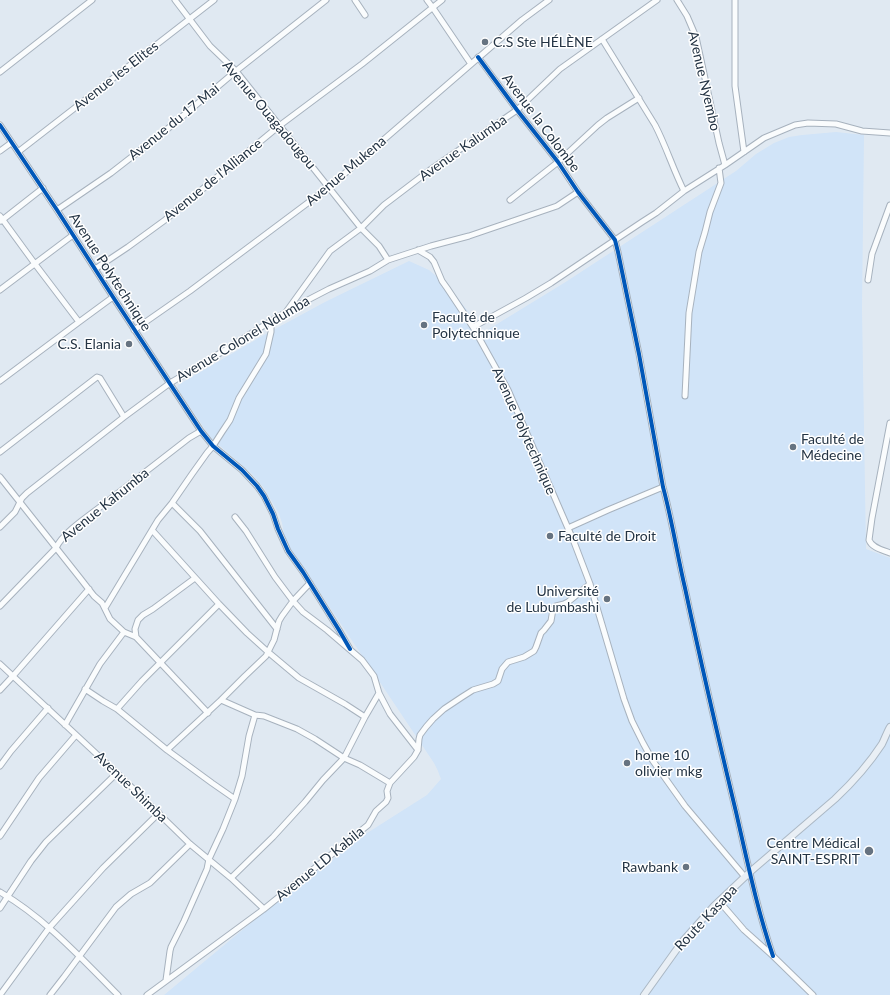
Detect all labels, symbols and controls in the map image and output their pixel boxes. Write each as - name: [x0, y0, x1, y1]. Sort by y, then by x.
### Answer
- street label: Avenue Nyembo: [684, 29, 724, 133]
- place label: C.S Ste HÉLÈNE: [493, 34, 593, 50]
- marker: C.S Ste HÉLÈNE: [480, 37, 490, 47]
- street label: Avenue les Elites: [70, 38, 162, 114]
- street label: Avenue Ouagadougou: [219, 57, 319, 173]
- street label: Avenue la Colombe: [499, 70, 583, 176]
- street label: Avenue du 17 Mai: [125, 80, 223, 164]
- street label: Avenue Kalumba: [416, 111, 510, 185]
- street label: Avenue Mukena: [302, 133, 390, 209]
- street label: Avenue de l'Alliance: [160, 135, 266, 225]
- street label: Avenue Polytechnique: [66, 210, 154, 334]
- street label: Avenue Colonel Ndumba: [173, 292, 313, 386]
- place label: Faculté de Polytechnique: [432, 309, 520, 342]
- marker: Faculté de Polytechnique: [419, 320, 429, 330]
- place label: C.S. Elania: [57, 336, 121, 352]
- marker: C.S. Elania: [124, 339, 134, 349]
- street label: Avenue Polytechnique: [488, 365, 560, 497]
- place label: Faculté de Médecine: [801, 431, 864, 464]
- marker: Faculté de Médecine: [788, 442, 798, 452]
- street label: Avenue Kahumba: [58, 464, 152, 546]
- place label: Faculté de Droit: [558, 528, 656, 544]
- marker: Faculté de Droit: [545, 531, 555, 541]
- place label: Université de Lubumbashi: [506, 583, 599, 616]
- marker: Université de Lubumbashi: [602, 594, 612, 604]
- place label: home 10 olivier mkg: [635, 747, 702, 780]
- street label: Avenue Shimba: [91, 748, 171, 826]
- marker: home 10 olivier mkg: [622, 758, 632, 768]
- street label: Avenue LD Kabila: [272, 823, 368, 905]
- place label: Centre Médical SAINT-ESPRIT: [767, 835, 860, 868]
- marker: Centre Médical SAINT-ESPRIT: [863, 845, 875, 857]
- place label: Rawbank: [622, 859, 678, 875]
- marker: Rawbank: [681, 862, 691, 872]
- street label: Route Kasapa: [671, 882, 741, 954]

